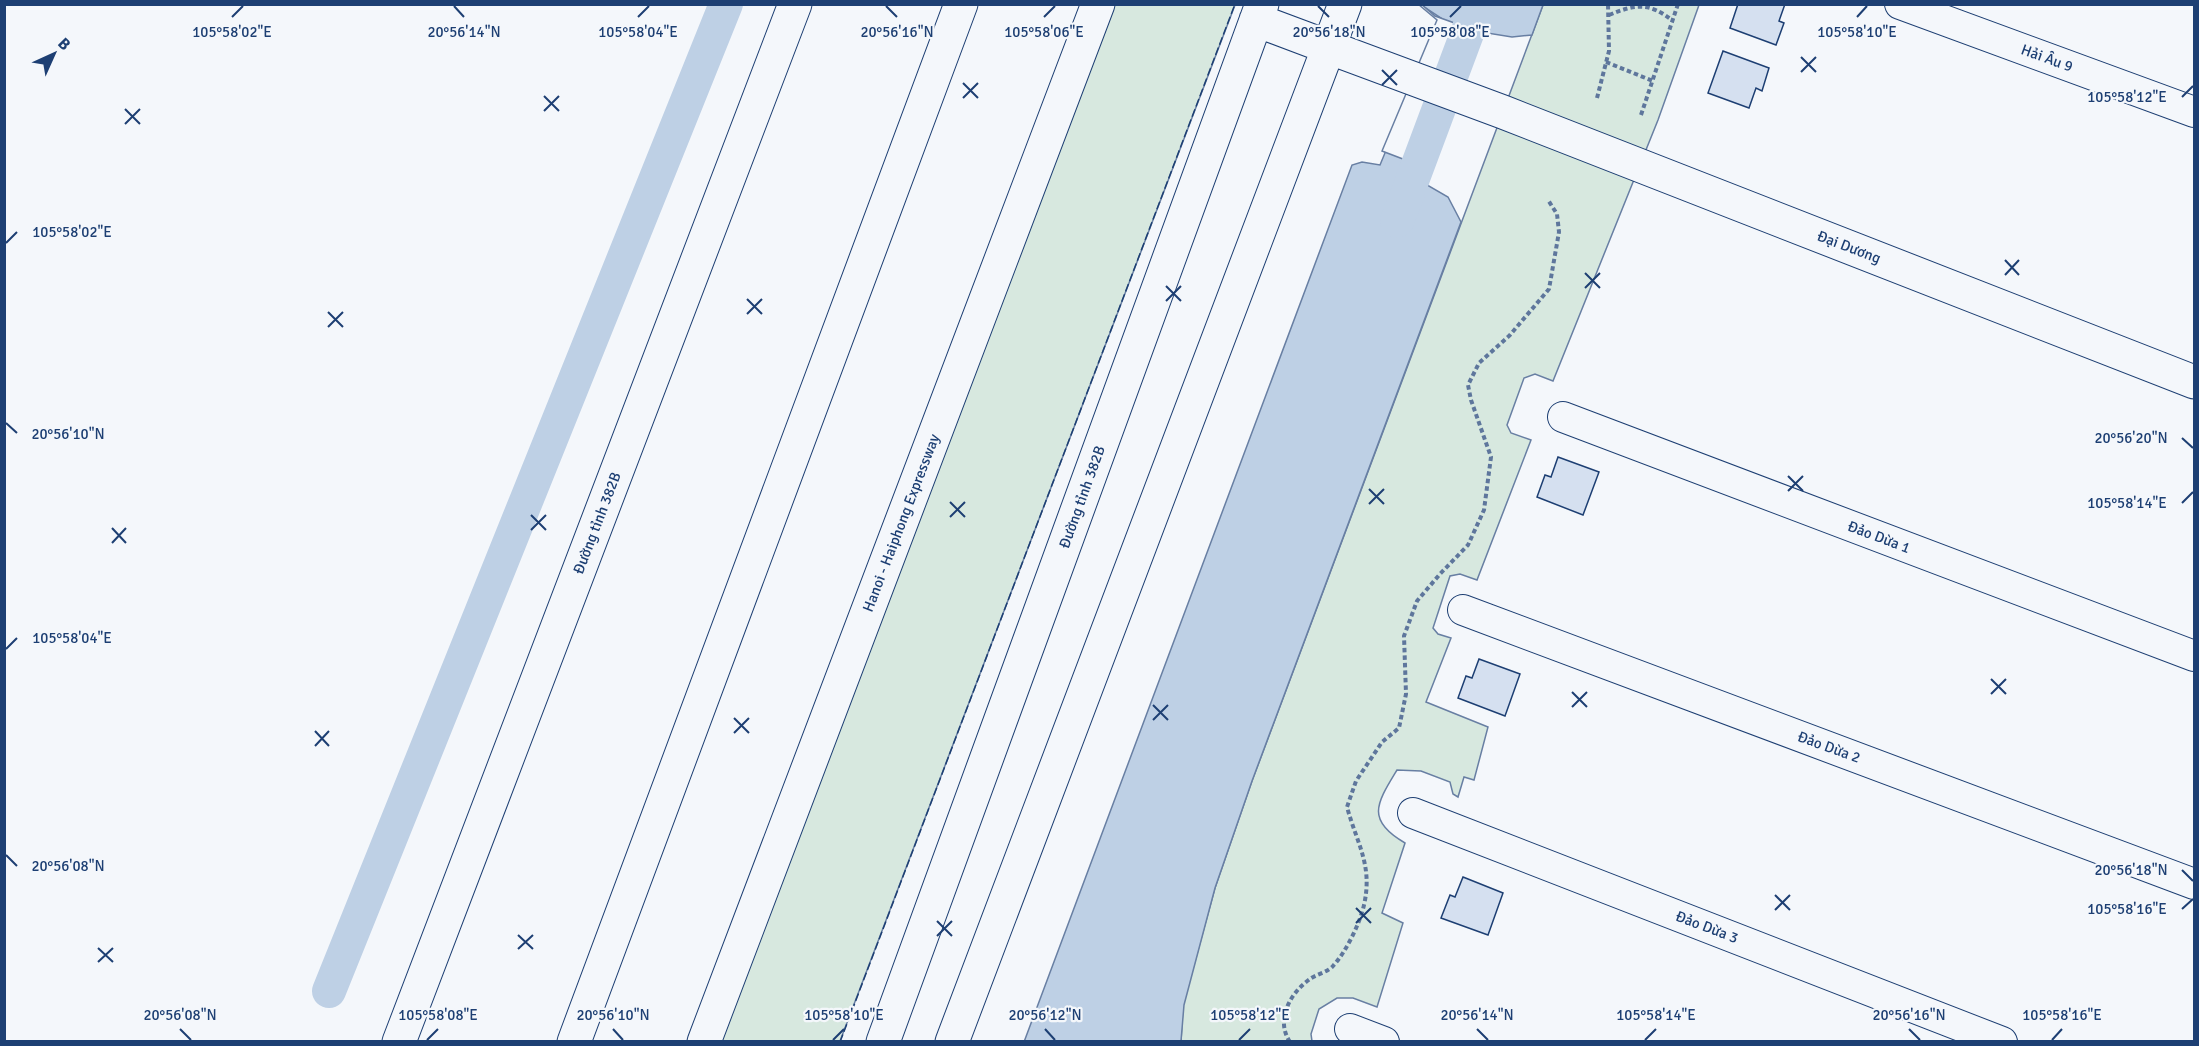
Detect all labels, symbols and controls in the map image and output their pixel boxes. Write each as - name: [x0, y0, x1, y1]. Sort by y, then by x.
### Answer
- text: 105°58'02"E: [192, 23, 272, 41]
- text: 20°56'14"N: [427, 23, 501, 41]
- text: 105°58'04"E: [598, 23, 678, 41]
- text: 20°56'16"N: [860, 23, 934, 41]
- text: 105°58'06"E: [1004, 23, 1084, 41]
- text: 20°56'18"N: [1292, 23, 1366, 41]
- text: 105°58'08"E: [1410, 23, 1490, 41]
- text: 105°58'10"E: [1817, 23, 1897, 41]
- north arrow: [24, 24, 84, 84]
- text: B: [53, 34, 75, 55]
- street label: Hải Âu 9: [2019, 40, 2075, 76]
- text: 105°58'12"E: [2087, 88, 2167, 106]
- text: 105°58'02"E: [32, 223, 112, 241]
- street label: Đại Dương: [1815, 227, 1883, 267]
- text: 20°56'10"N: [31, 425, 105, 443]
- text: 20°56'20"N: [2094, 429, 2168, 447]
- street label: Hanoi - Haiphong Expressway: [859, 432, 943, 614]
- street label: Đường tỉnh 382B: [1055, 443, 1109, 551]
- street label: Đường tỉnh 382B: [569, 469, 625, 577]
- text: 105°58'14"E: [2087, 494, 2167, 512]
- street label: Đảo Dừa 1: [1845, 517, 1913, 557]
- text: 105°58'04"E: [32, 629, 112, 647]
- street label: Đảo Dừa 2: [1795, 727, 1863, 767]
- text: 20°56'08"N: [31, 857, 105, 875]
- text: 20°56'18"N: [2094, 861, 2168, 879]
- text: 105°58'16"E: [2087, 900, 2167, 918]
- street label: Đảo Dừa 3: [1673, 907, 1741, 947]
- text: 20°56'08"N: [143, 1006, 217, 1024]
- text: 105°58'08"E: [398, 1006, 478, 1024]
- text: 20°56'10"N: [576, 1006, 650, 1024]
- text: 105°58'10"E: [804, 1006, 884, 1024]
- text: 20°56'12"N: [1008, 1006, 1082, 1024]
- text: 105°58'12"E: [1210, 1006, 1290, 1024]
- text: 20°56'14"N: [1440, 1006, 1514, 1024]
- text: 105°58'14"E: [1616, 1006, 1696, 1024]
- text: 20°56'16"N: [1872, 1006, 1946, 1024]
- text: 105°58'16"E: [2022, 1006, 2102, 1024]

